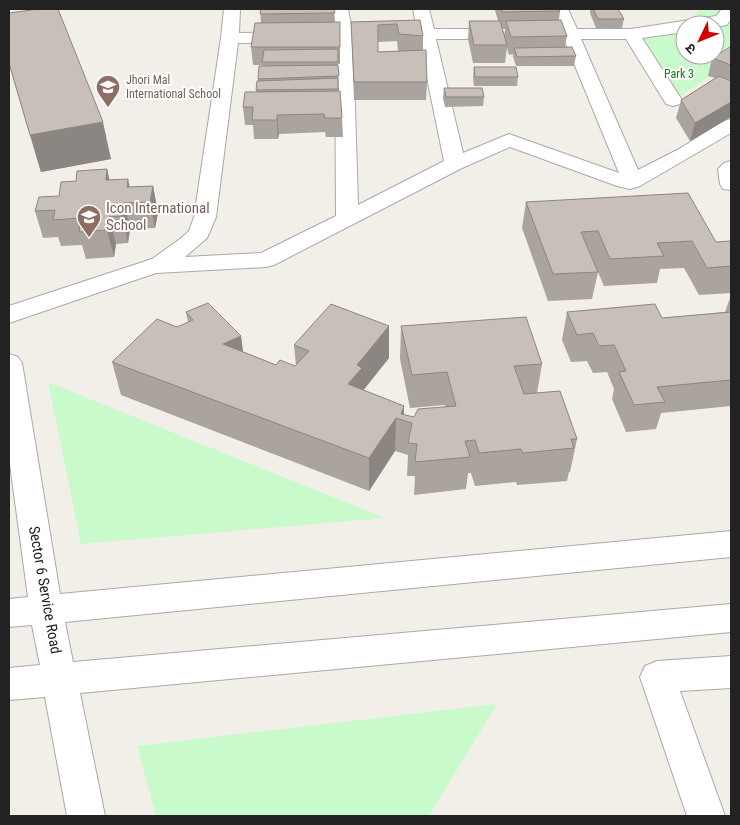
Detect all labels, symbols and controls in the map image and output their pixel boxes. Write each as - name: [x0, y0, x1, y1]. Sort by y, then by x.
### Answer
- north arrow: [675, 15, 725, 65]
- text: उ: [681, 40, 699, 57]
- park label: Park 3: [664, 67, 694, 81]
- place label: Jhori Mal International School: [126, 73, 221, 101]
- school or university icon: Jhori Mal International School: [95, 74, 121, 108]
- place label: Icon International School: [106, 199, 210, 234]
- school or university icon: Icon International School: [76, 204, 102, 238]
- street label: Sector 6 Service Road: [25, 525, 65, 655]

